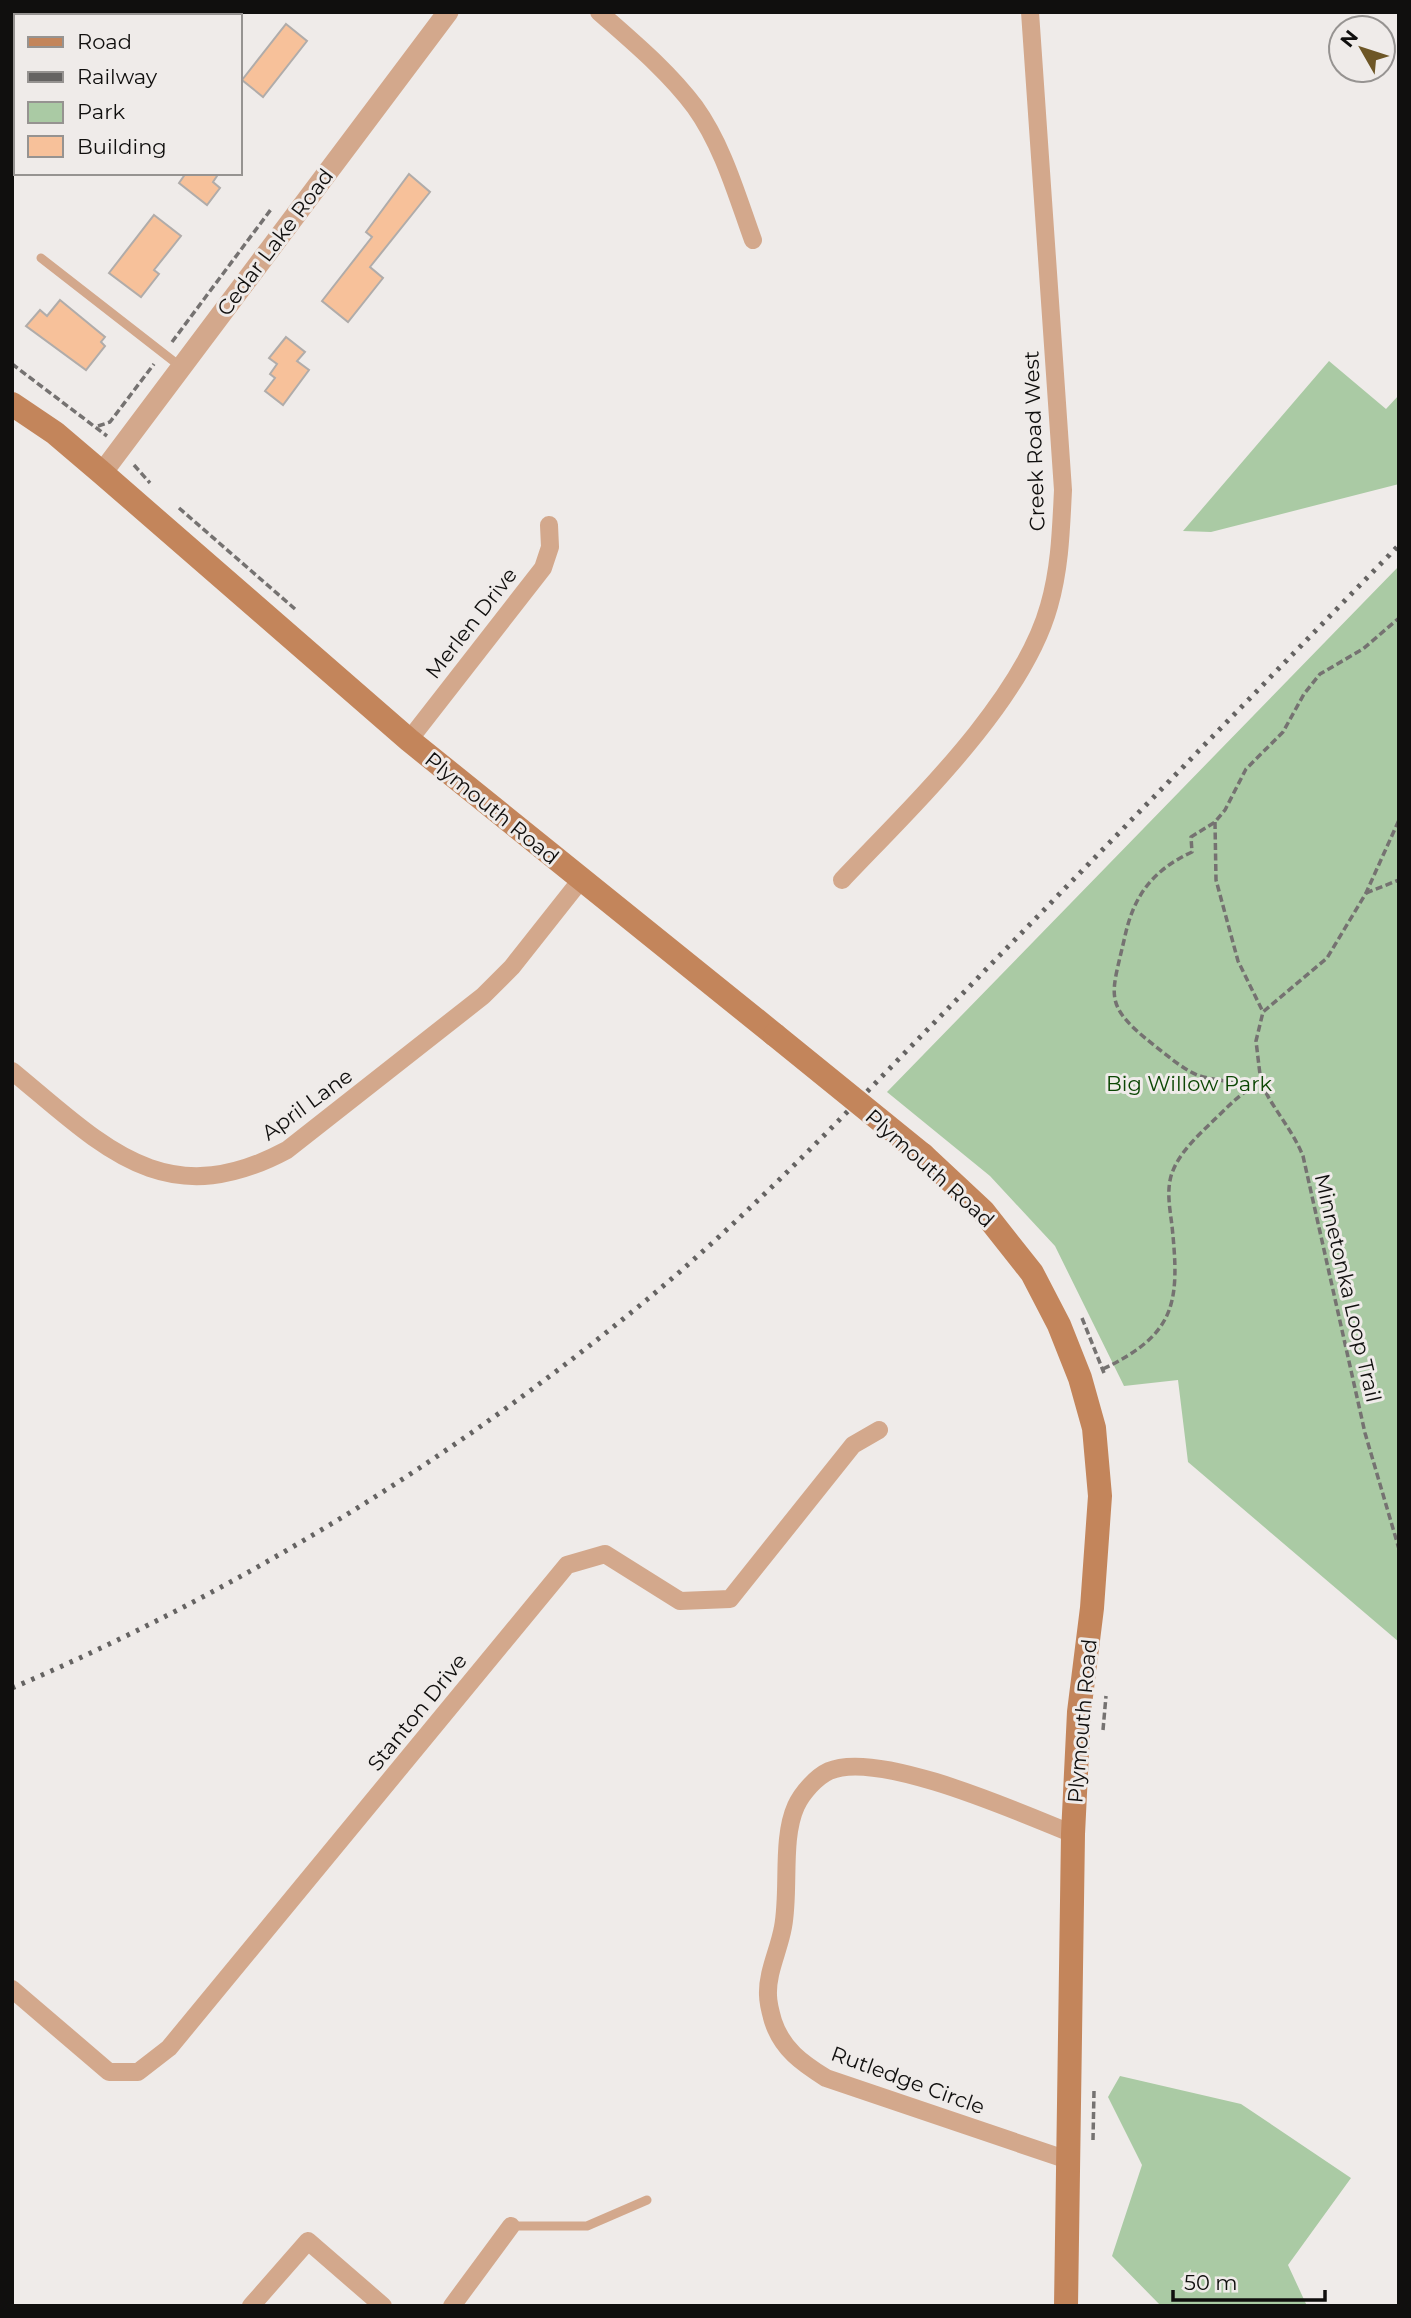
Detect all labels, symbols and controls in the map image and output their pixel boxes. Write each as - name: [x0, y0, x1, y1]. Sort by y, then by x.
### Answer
- legend: [14, 14, 242, 175]
- north arrow: [1327, 14, 1397, 84]
- text: N: [1335, 25, 1363, 52]
- text: Road: [77, 29, 132, 54]
- text: Railway: [77, 64, 158, 89]
- text: Park: [77, 99, 125, 124]
- text: Building: [77, 134, 167, 159]
- street label: Cedar Lake Road: [212, 164, 338, 320]
- street label: Creek Road West: [1018, 350, 1050, 532]
- street label: Merlen Drive: [420, 562, 522, 684]
- street label: Plymouth Road: [420, 746, 564, 870]
- street label: April Lane: [257, 1063, 357, 1145]
- park label: Big Willow Park: [1106, 1071, 1272, 1096]
- street label: Plymouth Road: [860, 1104, 1000, 1232]
- street label: Minnetonka Loop Trail: [1310, 1171, 1386, 1405]
- street label: Plymouth Road: [1062, 1638, 1102, 1804]
- street label: Stanton Drive: [362, 1648, 472, 1776]
- street label: Rutledge Circle: [828, 2041, 988, 2119]
- scale bar: [1173, 2258, 1325, 2302]
- text: 50 m: [1184, 2270, 1238, 2295]

